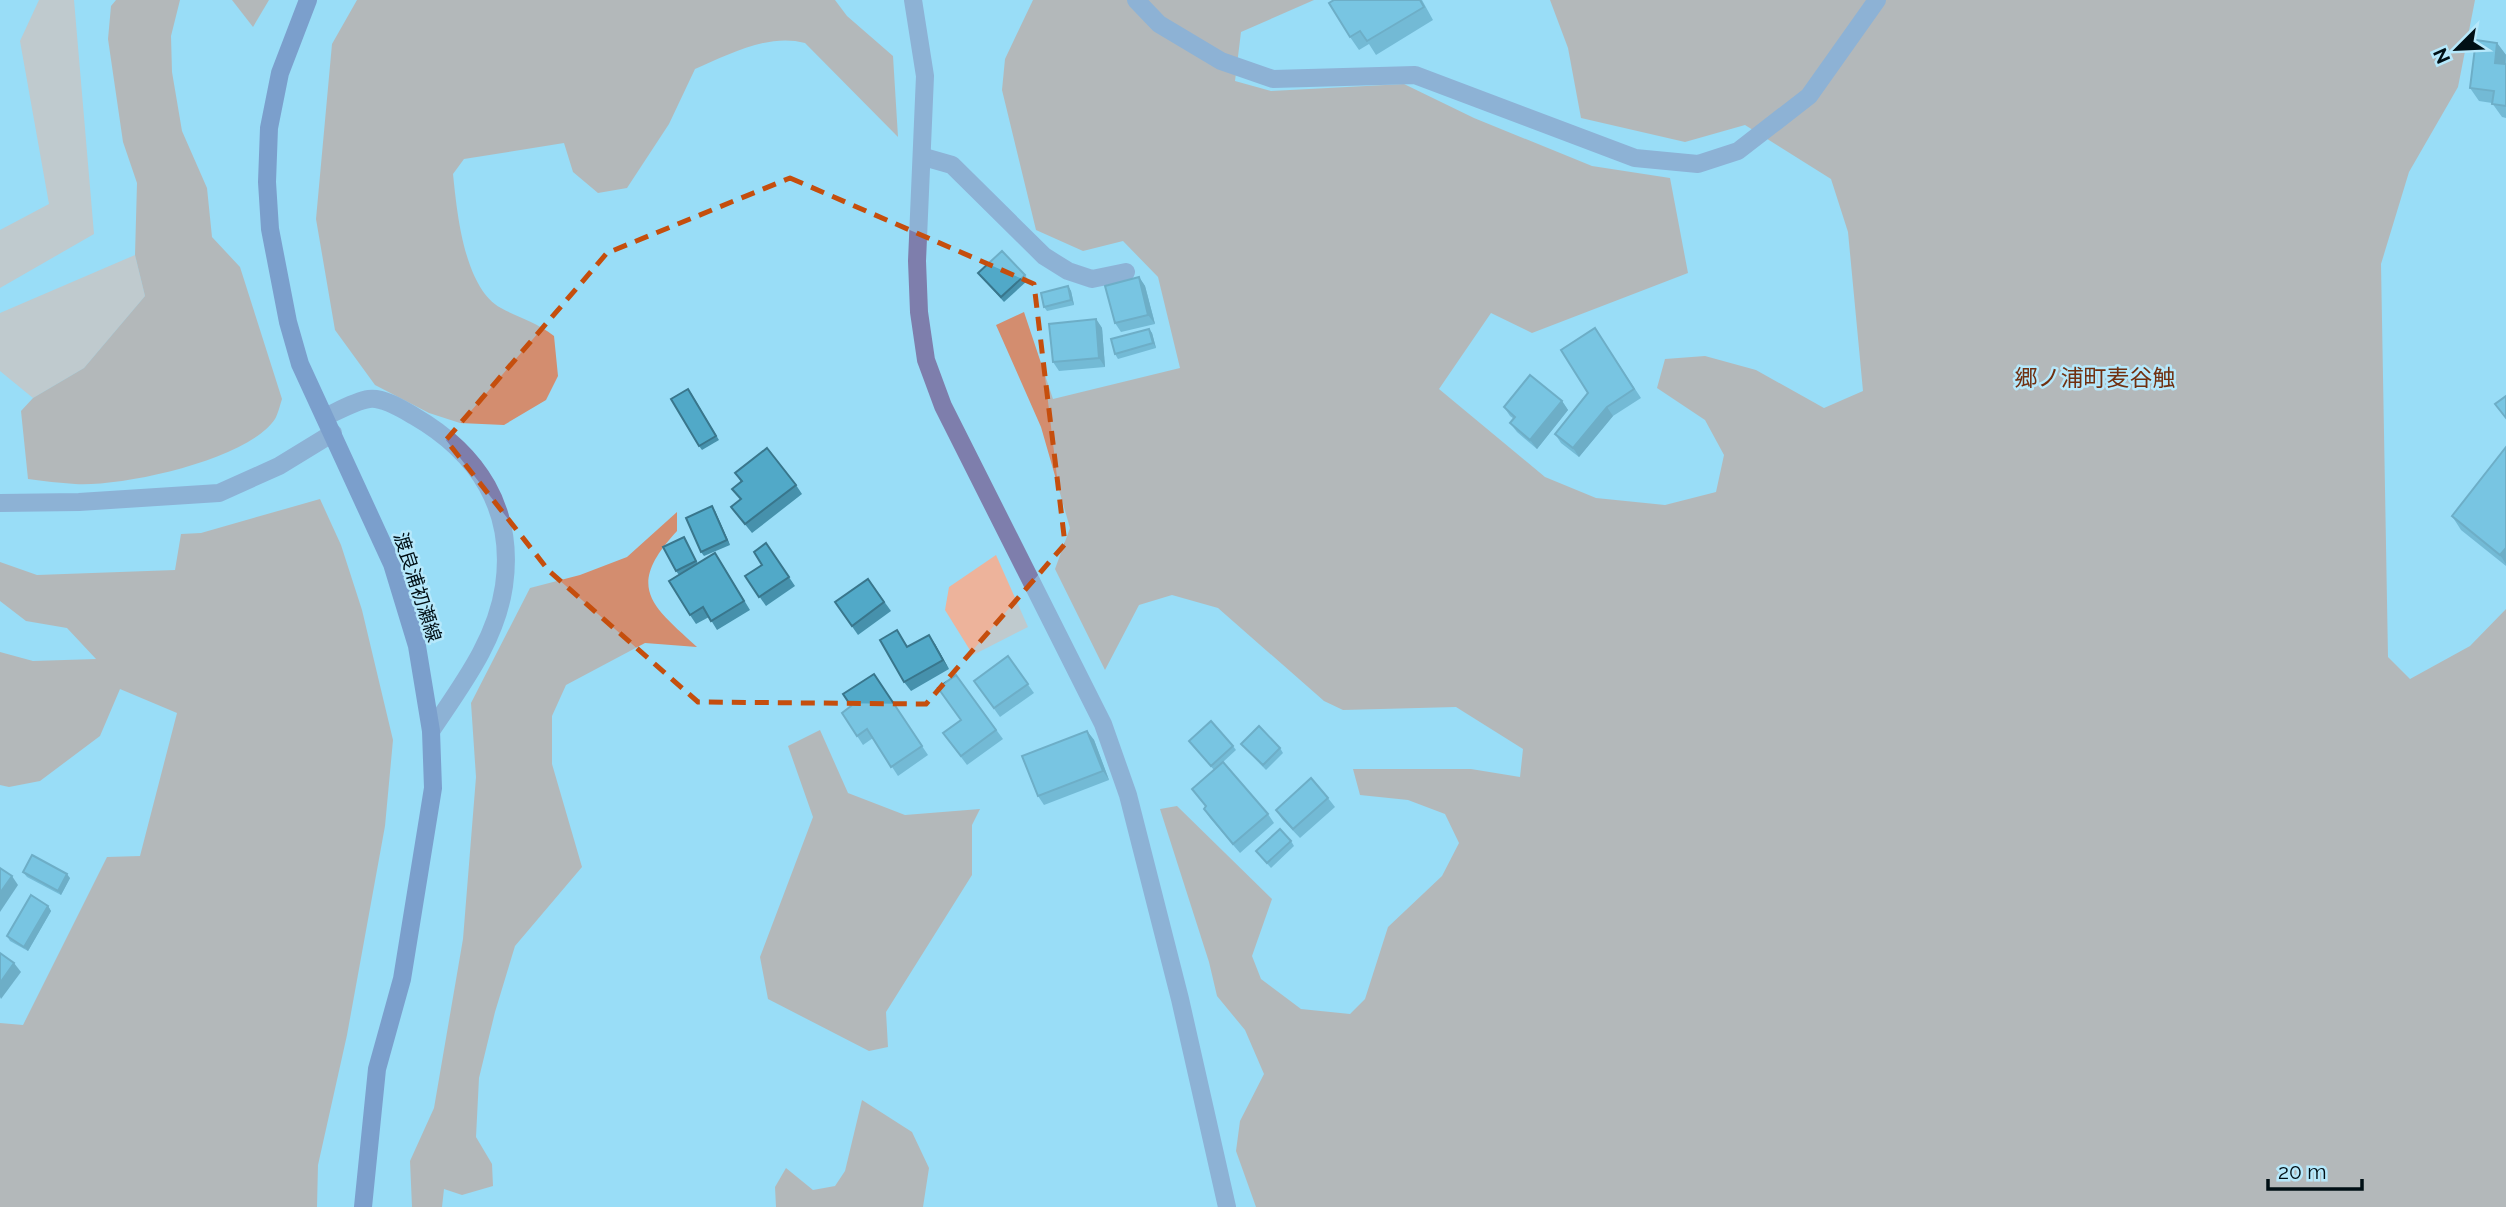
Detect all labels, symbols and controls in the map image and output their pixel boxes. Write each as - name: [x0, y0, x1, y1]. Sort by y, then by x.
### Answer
- north arrow: [2422, 14, 2492, 84]
- text: N: [2428, 45, 2454, 67]
- district label: 郷ノ浦町麦谷触: [2015, 364, 2176, 391]
- street label: 渡良浦初瀬線: [390, 529, 446, 645]
- scale bar: [2268, 1148, 2362, 1192]
- text: 20 m: [2278, 1159, 2326, 1184]

